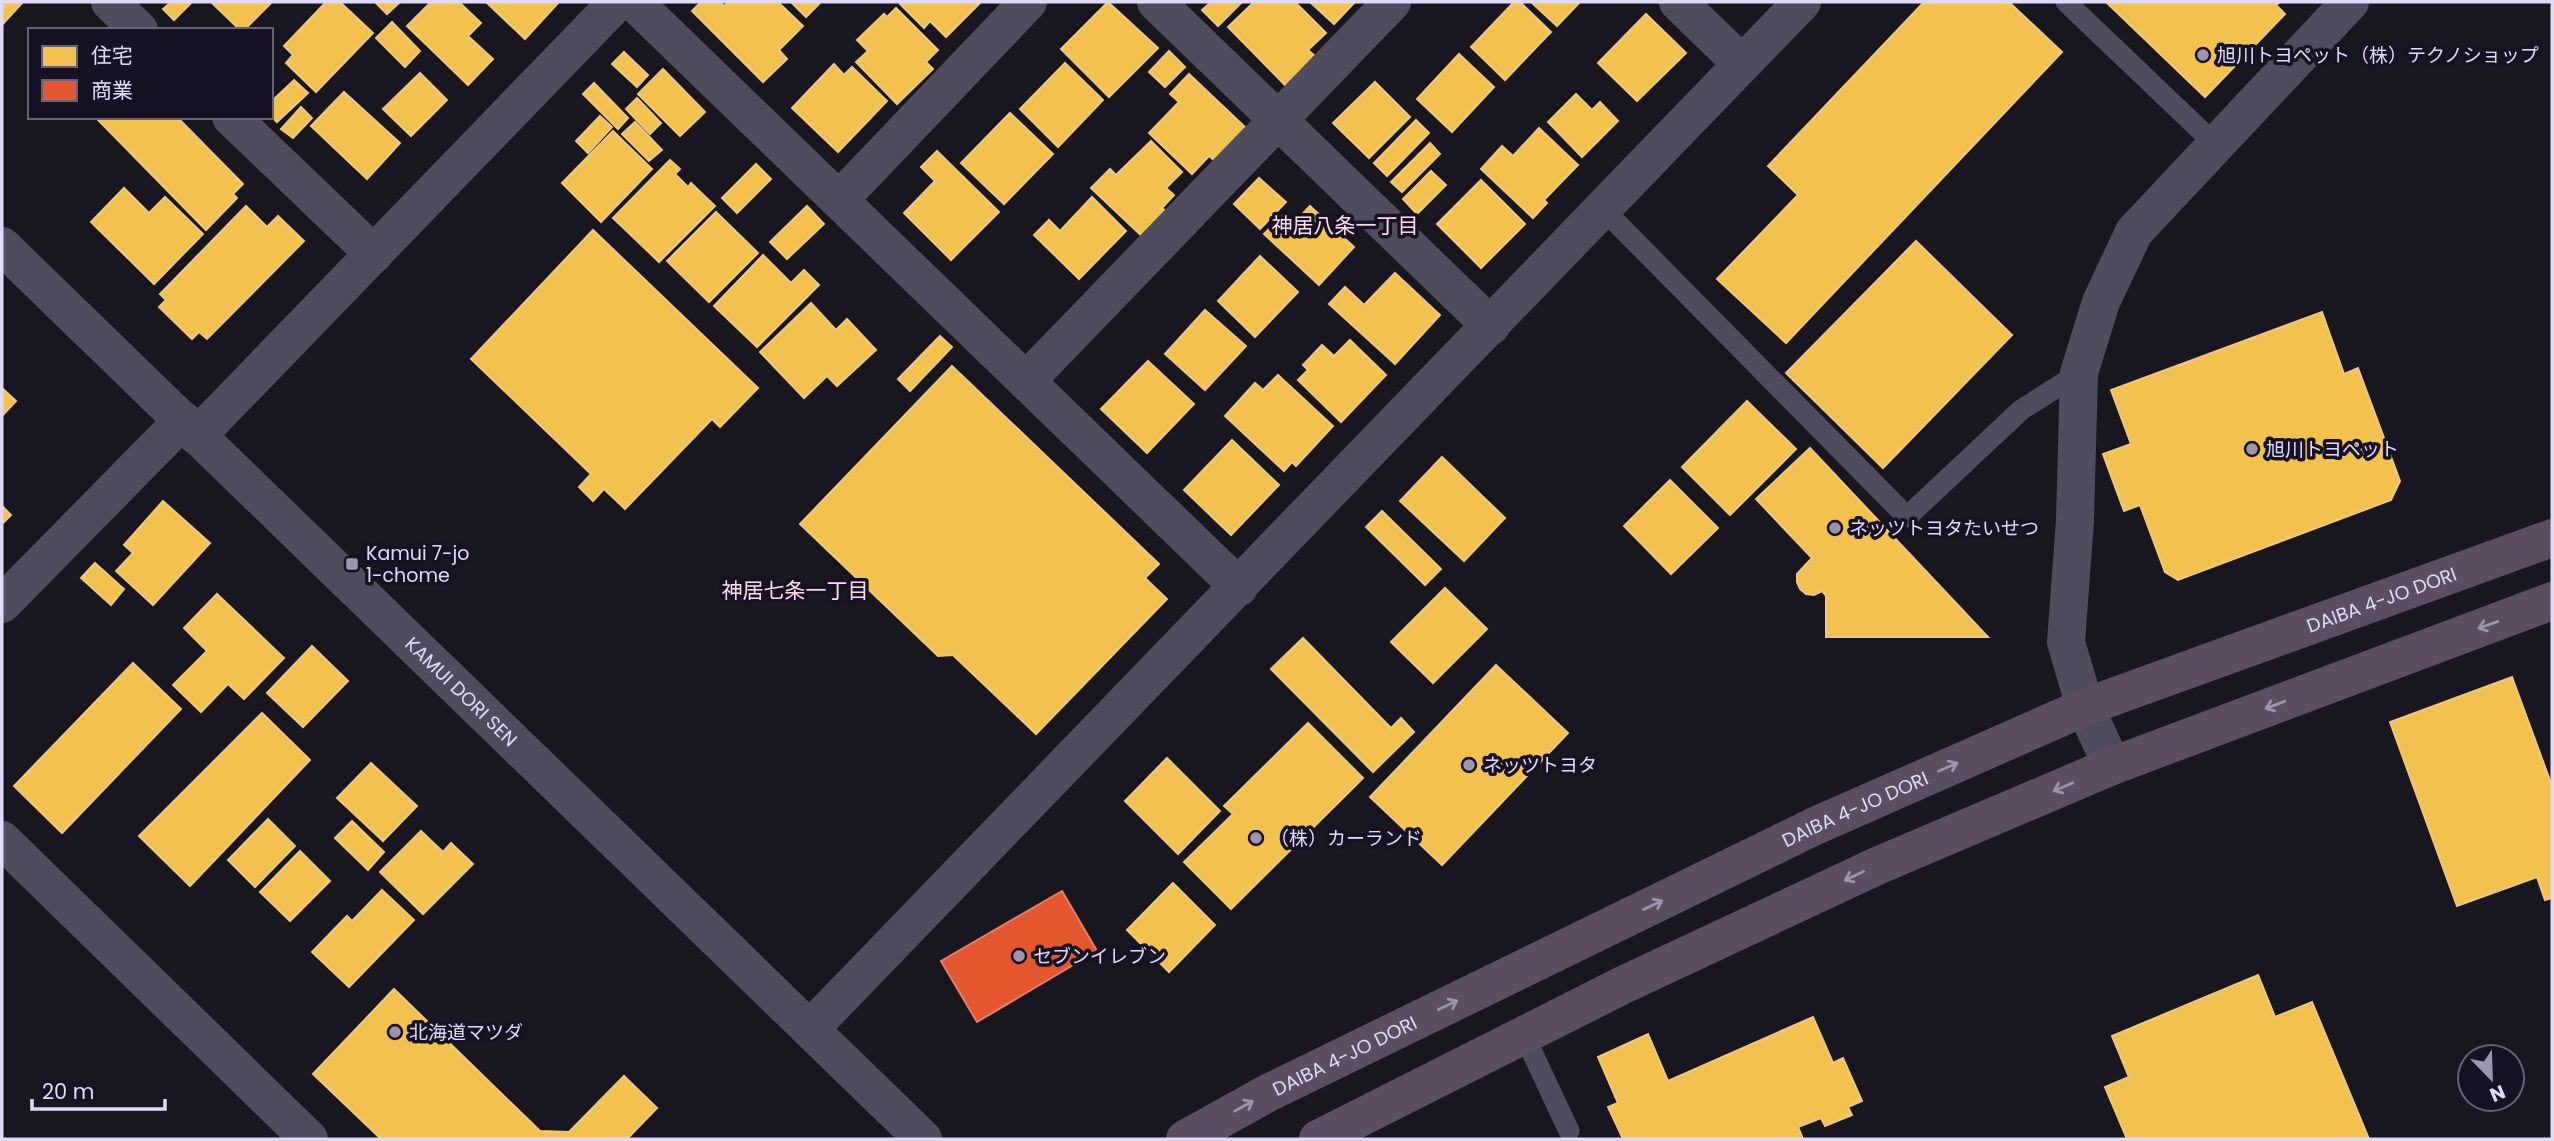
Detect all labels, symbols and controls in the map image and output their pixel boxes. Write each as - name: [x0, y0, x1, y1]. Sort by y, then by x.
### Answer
- legend: [28, 28, 273, 119]
- text: 住宅: [91, 41, 133, 70]
- place label: 旭川トヨペット（株）テクノショップ: [2217, 42, 2539, 69]
- marker: 旭川トヨペット（株）テクノショップ: [2195, 47, 2211, 63]
- text: 商業: [91, 76, 133, 105]
- district label: 神居八条一丁目: [1272, 211, 1419, 240]
- place label: 旭川トヨペット: [2266, 436, 2399, 463]
- marker: 旭川トヨペット: [2244, 441, 2260, 457]
- place label: ネッツトヨタたいせつ: [1849, 515, 2039, 542]
- marker: ネッツトヨタたいせつ: [1827, 520, 1843, 536]
- place label: Kamui 7-jo 1-chome: [366, 540, 469, 589]
- marker: Kamui 7-jo 1-chome: [344, 556, 360, 572]
- street label: DAIBA 4-JO DORI: [2303, 560, 2460, 639]
- district label: 神居七条一丁目: [722, 576, 869, 605]
- one-way arrow: [2478, 619, 2500, 632]
- street label: KAMUI DORI SEN: [399, 631, 524, 752]
- one-way arrow: [2265, 699, 2287, 712]
- place label: ネッツトヨタ: [1483, 752, 1597, 779]
- marker: ネッツトヨタ: [1461, 757, 1477, 773]
- one-way arrow: [1936, 760, 1958, 773]
- street label: DAIBA 4-JO DORI: [1777, 764, 1932, 854]
- one-way arrow: [2053, 781, 2074, 794]
- place label: （株）カーランド: [1270, 825, 1422, 852]
- marker: （株）カーランド: [1248, 830, 1264, 846]
- one-way arrow: [1844, 870, 1865, 884]
- one-way arrow: [1642, 898, 1663, 912]
- place label: セブンイレブン: [1033, 943, 1166, 970]
- marker: セブンイレブン: [1011, 948, 1027, 964]
- one-way arrow: [1437, 998, 1458, 1011]
- street label: DAIBA 4-JO DORI: [1268, 1009, 1421, 1102]
- place label: 北海道マツダ: [409, 1019, 523, 1046]
- marker: 北海道マツダ: [387, 1024, 403, 1040]
- north arrow: [2456, 1043, 2526, 1113]
- scale bar: [32, 1068, 164, 1112]
- text: 20 m: [42, 1077, 95, 1106]
- text: N: [2486, 1078, 2509, 1108]
- one-way arrow: [1234, 1099, 1254, 1113]

